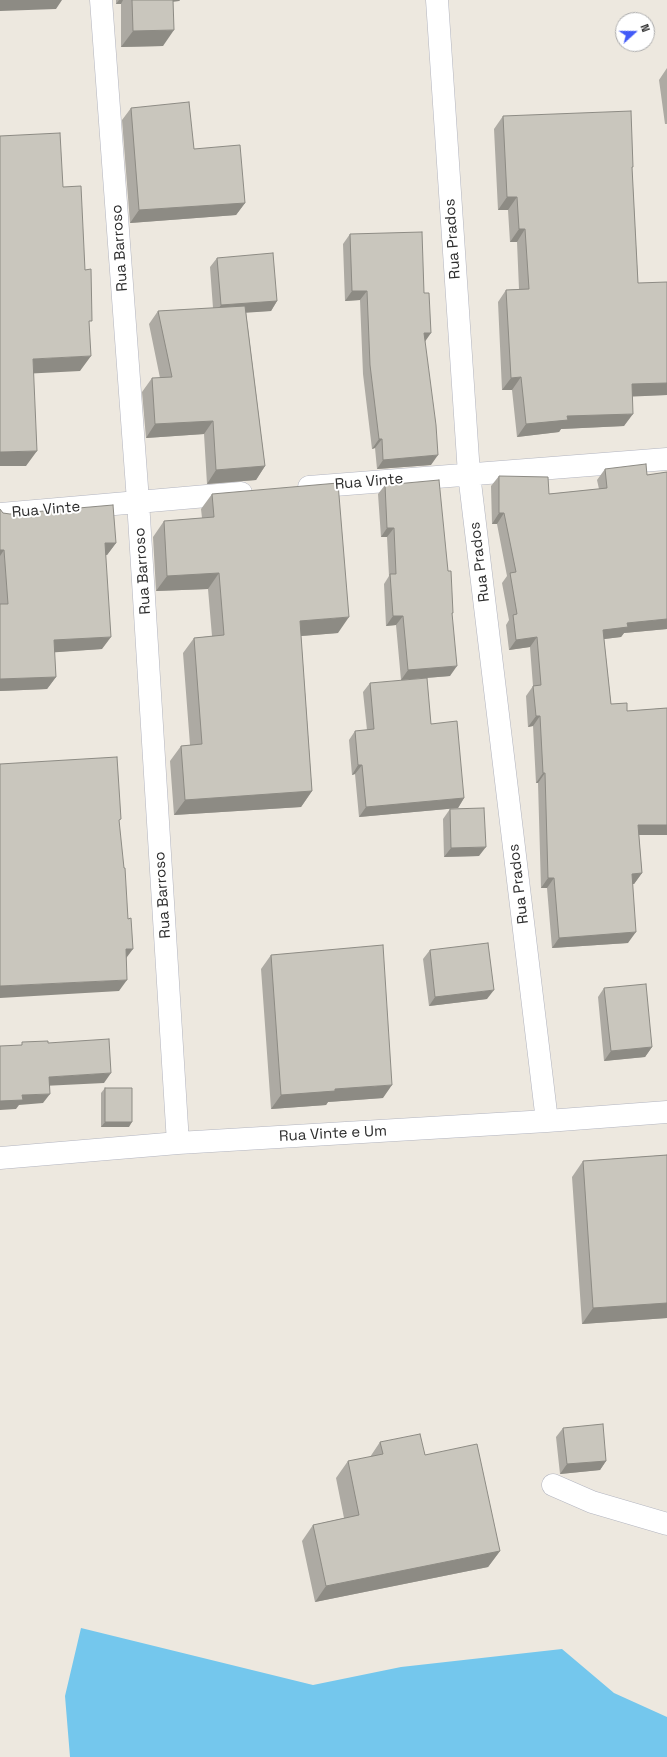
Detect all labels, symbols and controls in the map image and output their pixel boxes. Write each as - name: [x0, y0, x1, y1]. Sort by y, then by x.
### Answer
- north arrow: [615, 12, 655, 52]
- text: N: [637, 22, 653, 34]
- street label: Rua Prados: [441, 198, 465, 280]
- street label: Rua Barroso: [108, 204, 132, 292]
- street label: Rua Vinte: [334, 470, 404, 494]
- street label: Rua Vinte: [11, 498, 81, 522]
- street label: Rua Prados: [466, 521, 494, 603]
- street label: Rua Barroso: [131, 527, 155, 615]
- street label: Rua Prados: [505, 843, 533, 925]
- street label: Rua Barroso: [151, 851, 175, 939]
- street label: Rua Vinte e Um: [279, 1122, 387, 1146]

